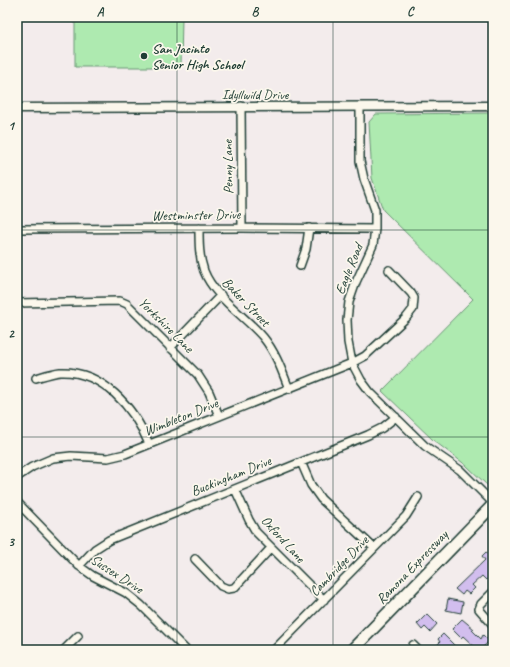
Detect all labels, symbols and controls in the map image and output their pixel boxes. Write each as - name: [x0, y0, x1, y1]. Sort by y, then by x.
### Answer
- text: A: [97, 4, 105, 20]
- text: B: [252, 4, 260, 20]
- text: C: [407, 4, 415, 20]
- place label: San Jacinto Senior High School: [152, 40, 247, 73]
- marker: San Jacinto Senior High School: [139, 51, 149, 61]
- street label: Idyllwild Drive: [222, 86, 290, 103]
- text: 1: [8, 118, 16, 134]
- street label: Penny Lane: [219, 138, 237, 194]
- street label: Westminster Drive: [152, 206, 242, 224]
- street label: Eagle Road: [331, 239, 368, 297]
- street label: Baker Street: [218, 274, 274, 331]
- street label: Yorkshire Lane: [135, 294, 198, 357]
- text: 2: [8, 326, 15, 342]
- street label: Wimbleton Drive: [142, 394, 222, 440]
- street label: Buckingham Drive: [188, 452, 275, 500]
- street label: Oxford Lane: [257, 512, 310, 567]
- street label: Ramona Expressway: [373, 526, 452, 607]
- street label: Cambridge Drive: [306, 531, 373, 600]
- text: 3: [8, 534, 15, 550]
- street label: Sussex Drive: [88, 551, 148, 598]

